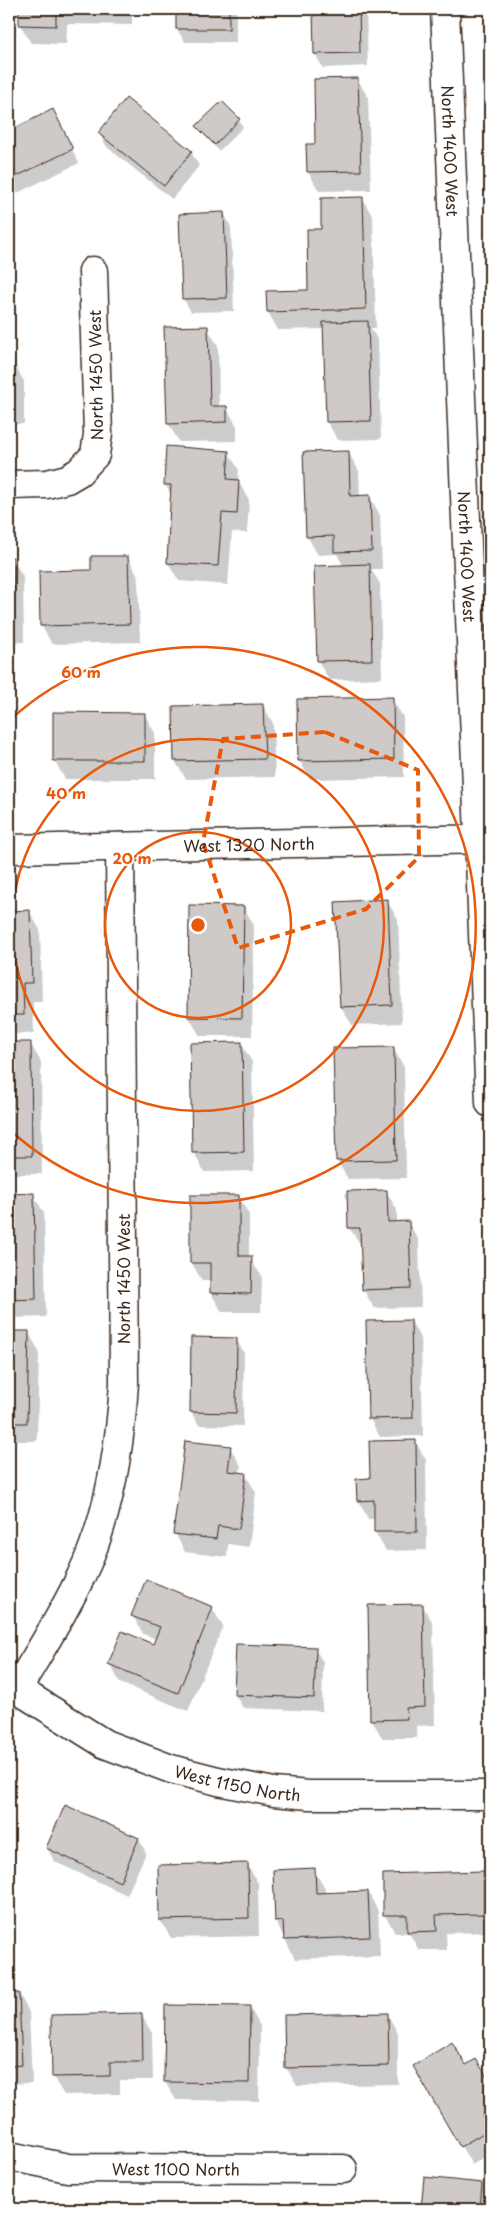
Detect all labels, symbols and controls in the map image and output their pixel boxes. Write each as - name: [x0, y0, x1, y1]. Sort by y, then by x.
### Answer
- street label: North 1400 West: [436, 85, 466, 217]
- street label: North 1450 West: [82, 309, 108, 441]
- street label: North 1400 West: [453, 490, 482, 623]
- text: 60 m: [61, 660, 101, 683]
- text: 40 m: [46, 781, 86, 804]
- street label: West 1320 North: [183, 831, 315, 857]
- text: 20 m: [113, 846, 151, 869]
- centre of rings: [189, 916, 207, 934]
- street label: North 1450 West: [111, 1214, 135, 1344]
- street label: West 1150 North: [172, 1758, 302, 1806]
- street label: West 1100 North: [112, 2156, 240, 2181]

